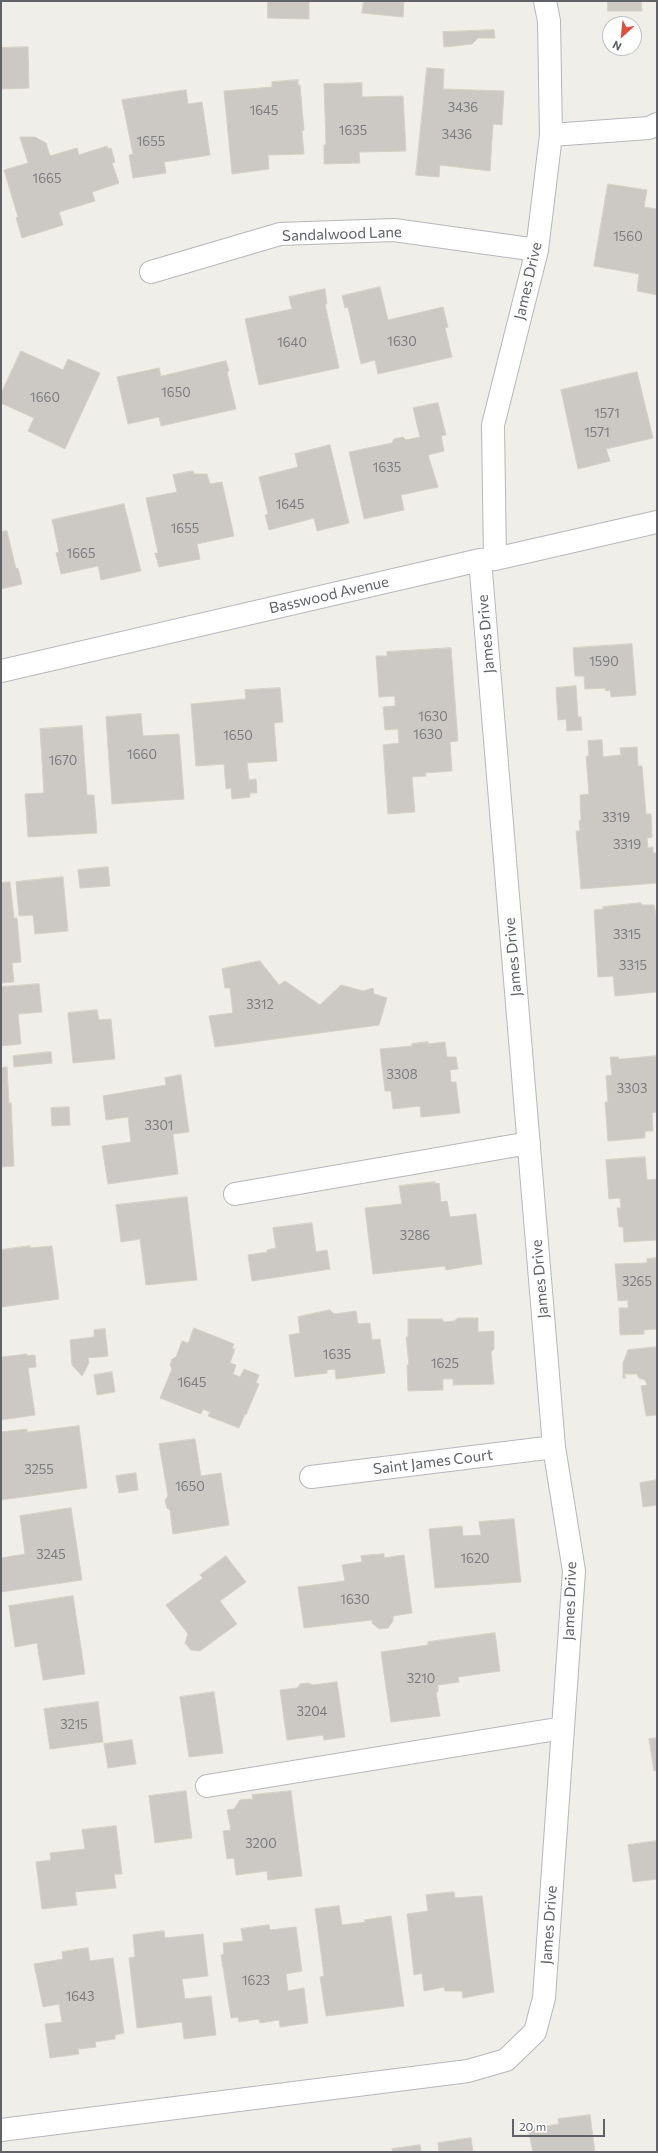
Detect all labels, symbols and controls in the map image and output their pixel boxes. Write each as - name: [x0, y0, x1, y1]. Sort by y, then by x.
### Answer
- north arrow: [602, 16, 642, 56]
- text: N: [610, 39, 623, 54]
- house number: 3436: [448, 100, 478, 116]
- house number: 1645: [250, 103, 278, 119]
- house number: 1635: [339, 123, 367, 139]
- house number: 3436: [442, 127, 472, 143]
- house number: 1655: [137, 134, 165, 150]
- house number: 1665: [33, 171, 61, 187]
- street label: Sandalwood Lane: [282, 223, 402, 245]
- house number: 1560: [613, 229, 643, 245]
- street label: James Drive: [510, 240, 546, 322]
- house number: 1630: [387, 334, 417, 350]
- house number: 1640: [277, 335, 307, 351]
- house number: 1650: [161, 385, 191, 401]
- house number: 1660: [30, 390, 60, 406]
- house number: 1571: [594, 406, 620, 422]
- house number: 1571: [584, 425, 610, 441]
- house number: 1635: [373, 460, 401, 476]
- house number: 1645: [276, 497, 304, 513]
- house number: 1655: [171, 521, 199, 537]
- house number: 1665: [67, 546, 95, 562]
- street label: Basswood Avenue: [267, 572, 391, 618]
- street label: James Drive: [474, 594, 498, 674]
- house number: 1590: [589, 654, 619, 670]
- house number: 1630: [418, 709, 448, 725]
- house number: 1630: [413, 727, 443, 743]
- house number: 1650: [223, 728, 253, 744]
- house number: 1660: [127, 747, 157, 763]
- house number: 1670: [49, 753, 77, 769]
- house number: 3319: [602, 810, 630, 826]
- house number: 3319: [613, 837, 641, 853]
- street label: James Drive: [501, 917, 525, 997]
- house number: 3315: [613, 927, 641, 943]
- house number: 3315: [619, 958, 647, 974]
- house number: 3312: [246, 997, 274, 1013]
- house number: 3308: [386, 1067, 418, 1083]
- house number: 3303: [617, 1081, 647, 1097]
- house number: 3301: [145, 1118, 173, 1134]
- house number: 3286: [400, 1228, 430, 1244]
- street label: James Drive: [528, 1239, 552, 1319]
- house number: 3265: [622, 1274, 652, 1290]
- house number: 1635: [323, 1347, 351, 1363]
- house number: 1625: [431, 1356, 459, 1372]
- house number: 1645: [178, 1375, 206, 1391]
- street label: Saint James Court: [372, 1446, 494, 1478]
- house number: 3255: [24, 1462, 54, 1478]
- house number: 1650: [175, 1479, 205, 1495]
- house number: 3245: [36, 1547, 66, 1563]
- house number: 1620: [460, 1551, 490, 1567]
- street label: James Drive: [560, 1561, 580, 1641]
- house number: 1630: [340, 1592, 370, 1608]
- house number: 3210: [407, 1671, 435, 1687]
- house number: 3204: [297, 1704, 327, 1720]
- house number: 3215: [60, 1717, 88, 1733]
- house number: 3200: [245, 1836, 277, 1852]
- street label: James Drive: [537, 1885, 561, 1965]
- house number: 1623: [242, 1973, 270, 1989]
- house number: 1643: [66, 1989, 94, 2005]
- scale bar: [514, 2111, 607, 2137]
- text: 20 m: [519, 2119, 546, 2133]

